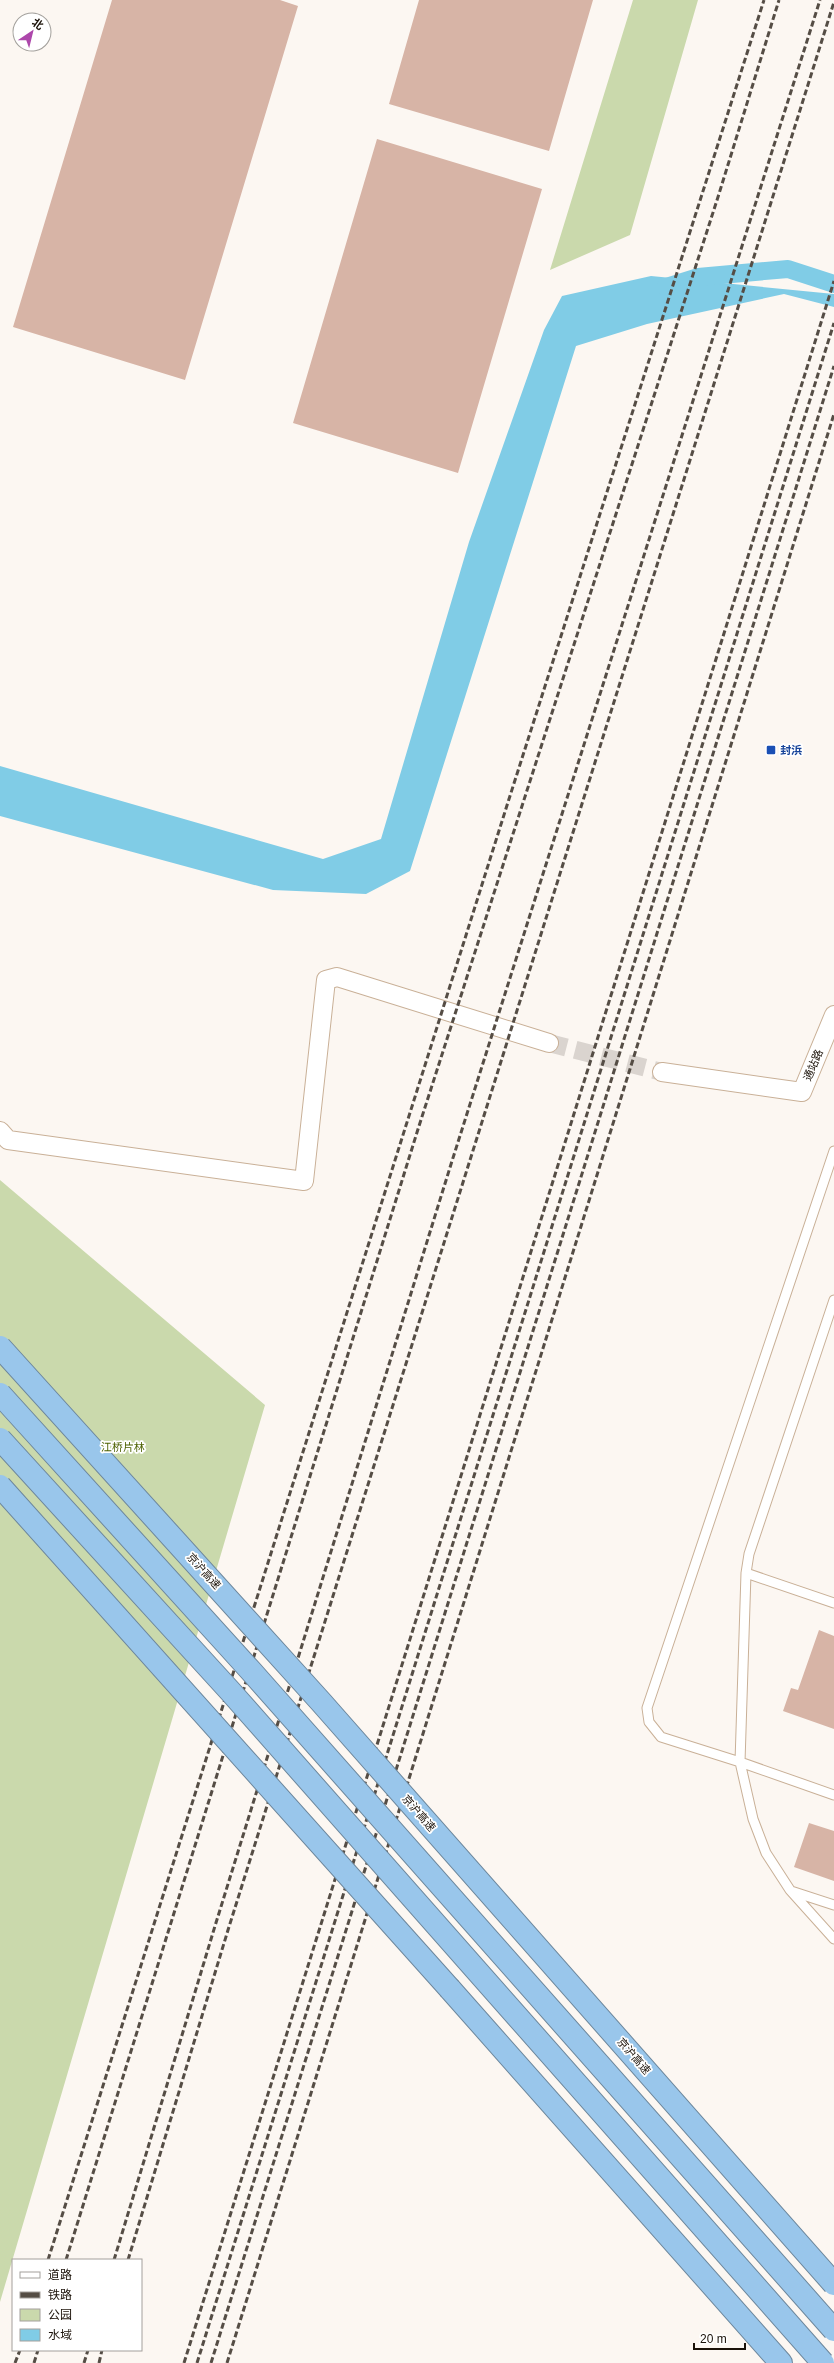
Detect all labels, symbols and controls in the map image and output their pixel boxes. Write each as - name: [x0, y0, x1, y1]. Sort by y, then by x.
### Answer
- north arrow: [12, 12, 52, 52]
- text: 北: [30, 16, 46, 32]
- marker: 封浜: [765, 744, 777, 756]
- place label: 封浜: [780, 744, 802, 756]
- street label: 通站路: [801, 1047, 825, 1083]
- park label: 江桥片林: [101, 1441, 145, 1453]
- street label: 京沪高速: [185, 1551, 223, 1591]
- street label: 京沪高速: [400, 1792, 438, 1834]
- street label: 京沪高速: [615, 2035, 653, 2077]
- legend: [12, 2259, 142, 2351]
- text: 道路: [48, 2268, 72, 2282]
- text: 铁路: [48, 2288, 72, 2302]
- text: 公园: [48, 2308, 72, 2322]
- scale bar: [694, 2325, 745, 2351]
- text: 水域: [48, 2328, 72, 2342]
- text: 20 m: [700, 2332, 727, 2346]

